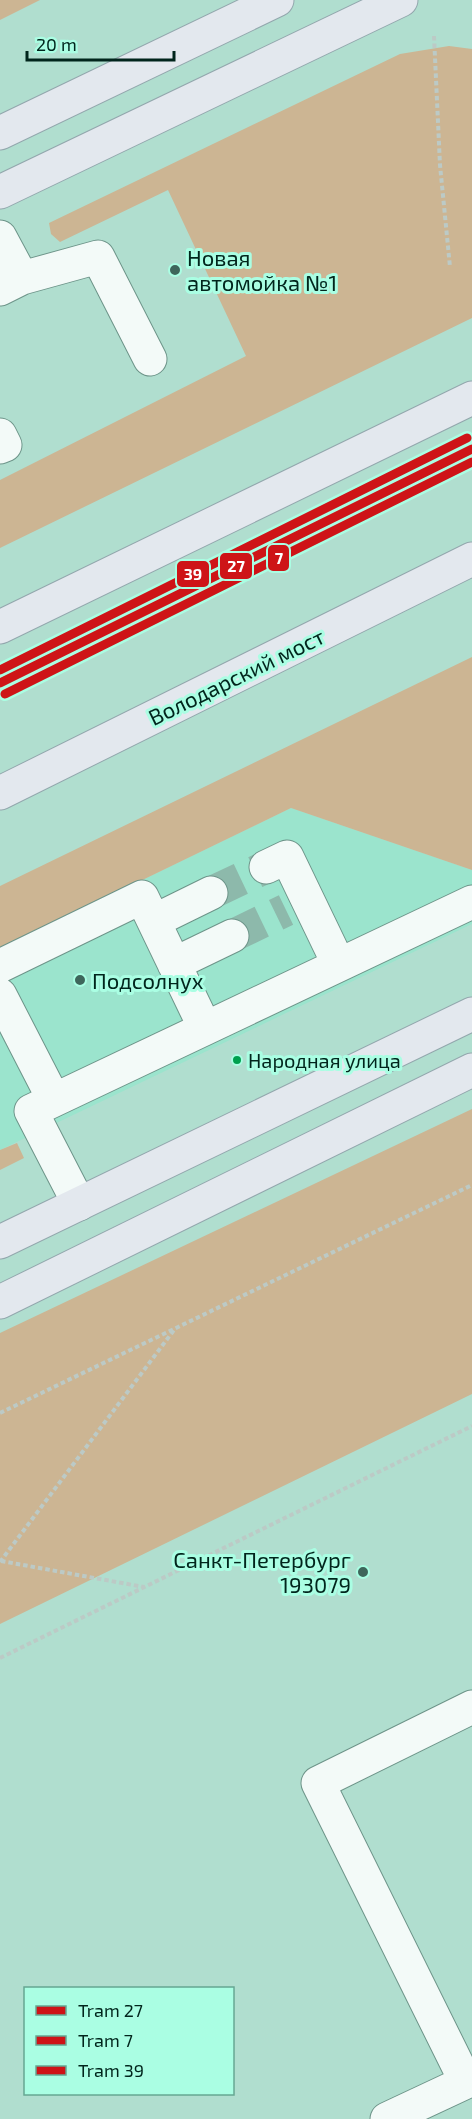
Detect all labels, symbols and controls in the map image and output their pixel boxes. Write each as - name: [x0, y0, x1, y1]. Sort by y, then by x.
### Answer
- scale bar: [27, 24, 174, 62]
- text: 20 m: [36, 33, 77, 55]
- place label: Новая автомойка №1: [187, 244, 337, 295]
- marker: Новая автомойка №1: [168, 263, 182, 277]
- line badge: 7: [267, 544, 290, 572]
- text: 7: [275, 548, 284, 567]
- line badge: 27: [219, 552, 253, 580]
- text: 27: [227, 556, 245, 575]
- line badge: 39: [176, 560, 210, 588]
- text: 39: [184, 564, 202, 583]
- street label: Володарский мост: [144, 622, 328, 730]
- place label: Подсолнух: [92, 967, 204, 994]
- marker: Подсолнух: [73, 973, 87, 987]
- place label: Народная улица: [248, 1048, 401, 1073]
- marker: Народная улица: [231, 1054, 243, 1066]
- place label: Санкт-Петербург 193079: [173, 1546, 351, 1597]
- marker: Санкт-Петербург 193079: [356, 1565, 370, 1579]
- legend: [24, 1987, 234, 2095]
- text: Tram 27: [78, 1999, 143, 2021]
- text: Tram 7: [78, 2029, 133, 2051]
- text: Tram 39: [78, 2059, 144, 2081]

